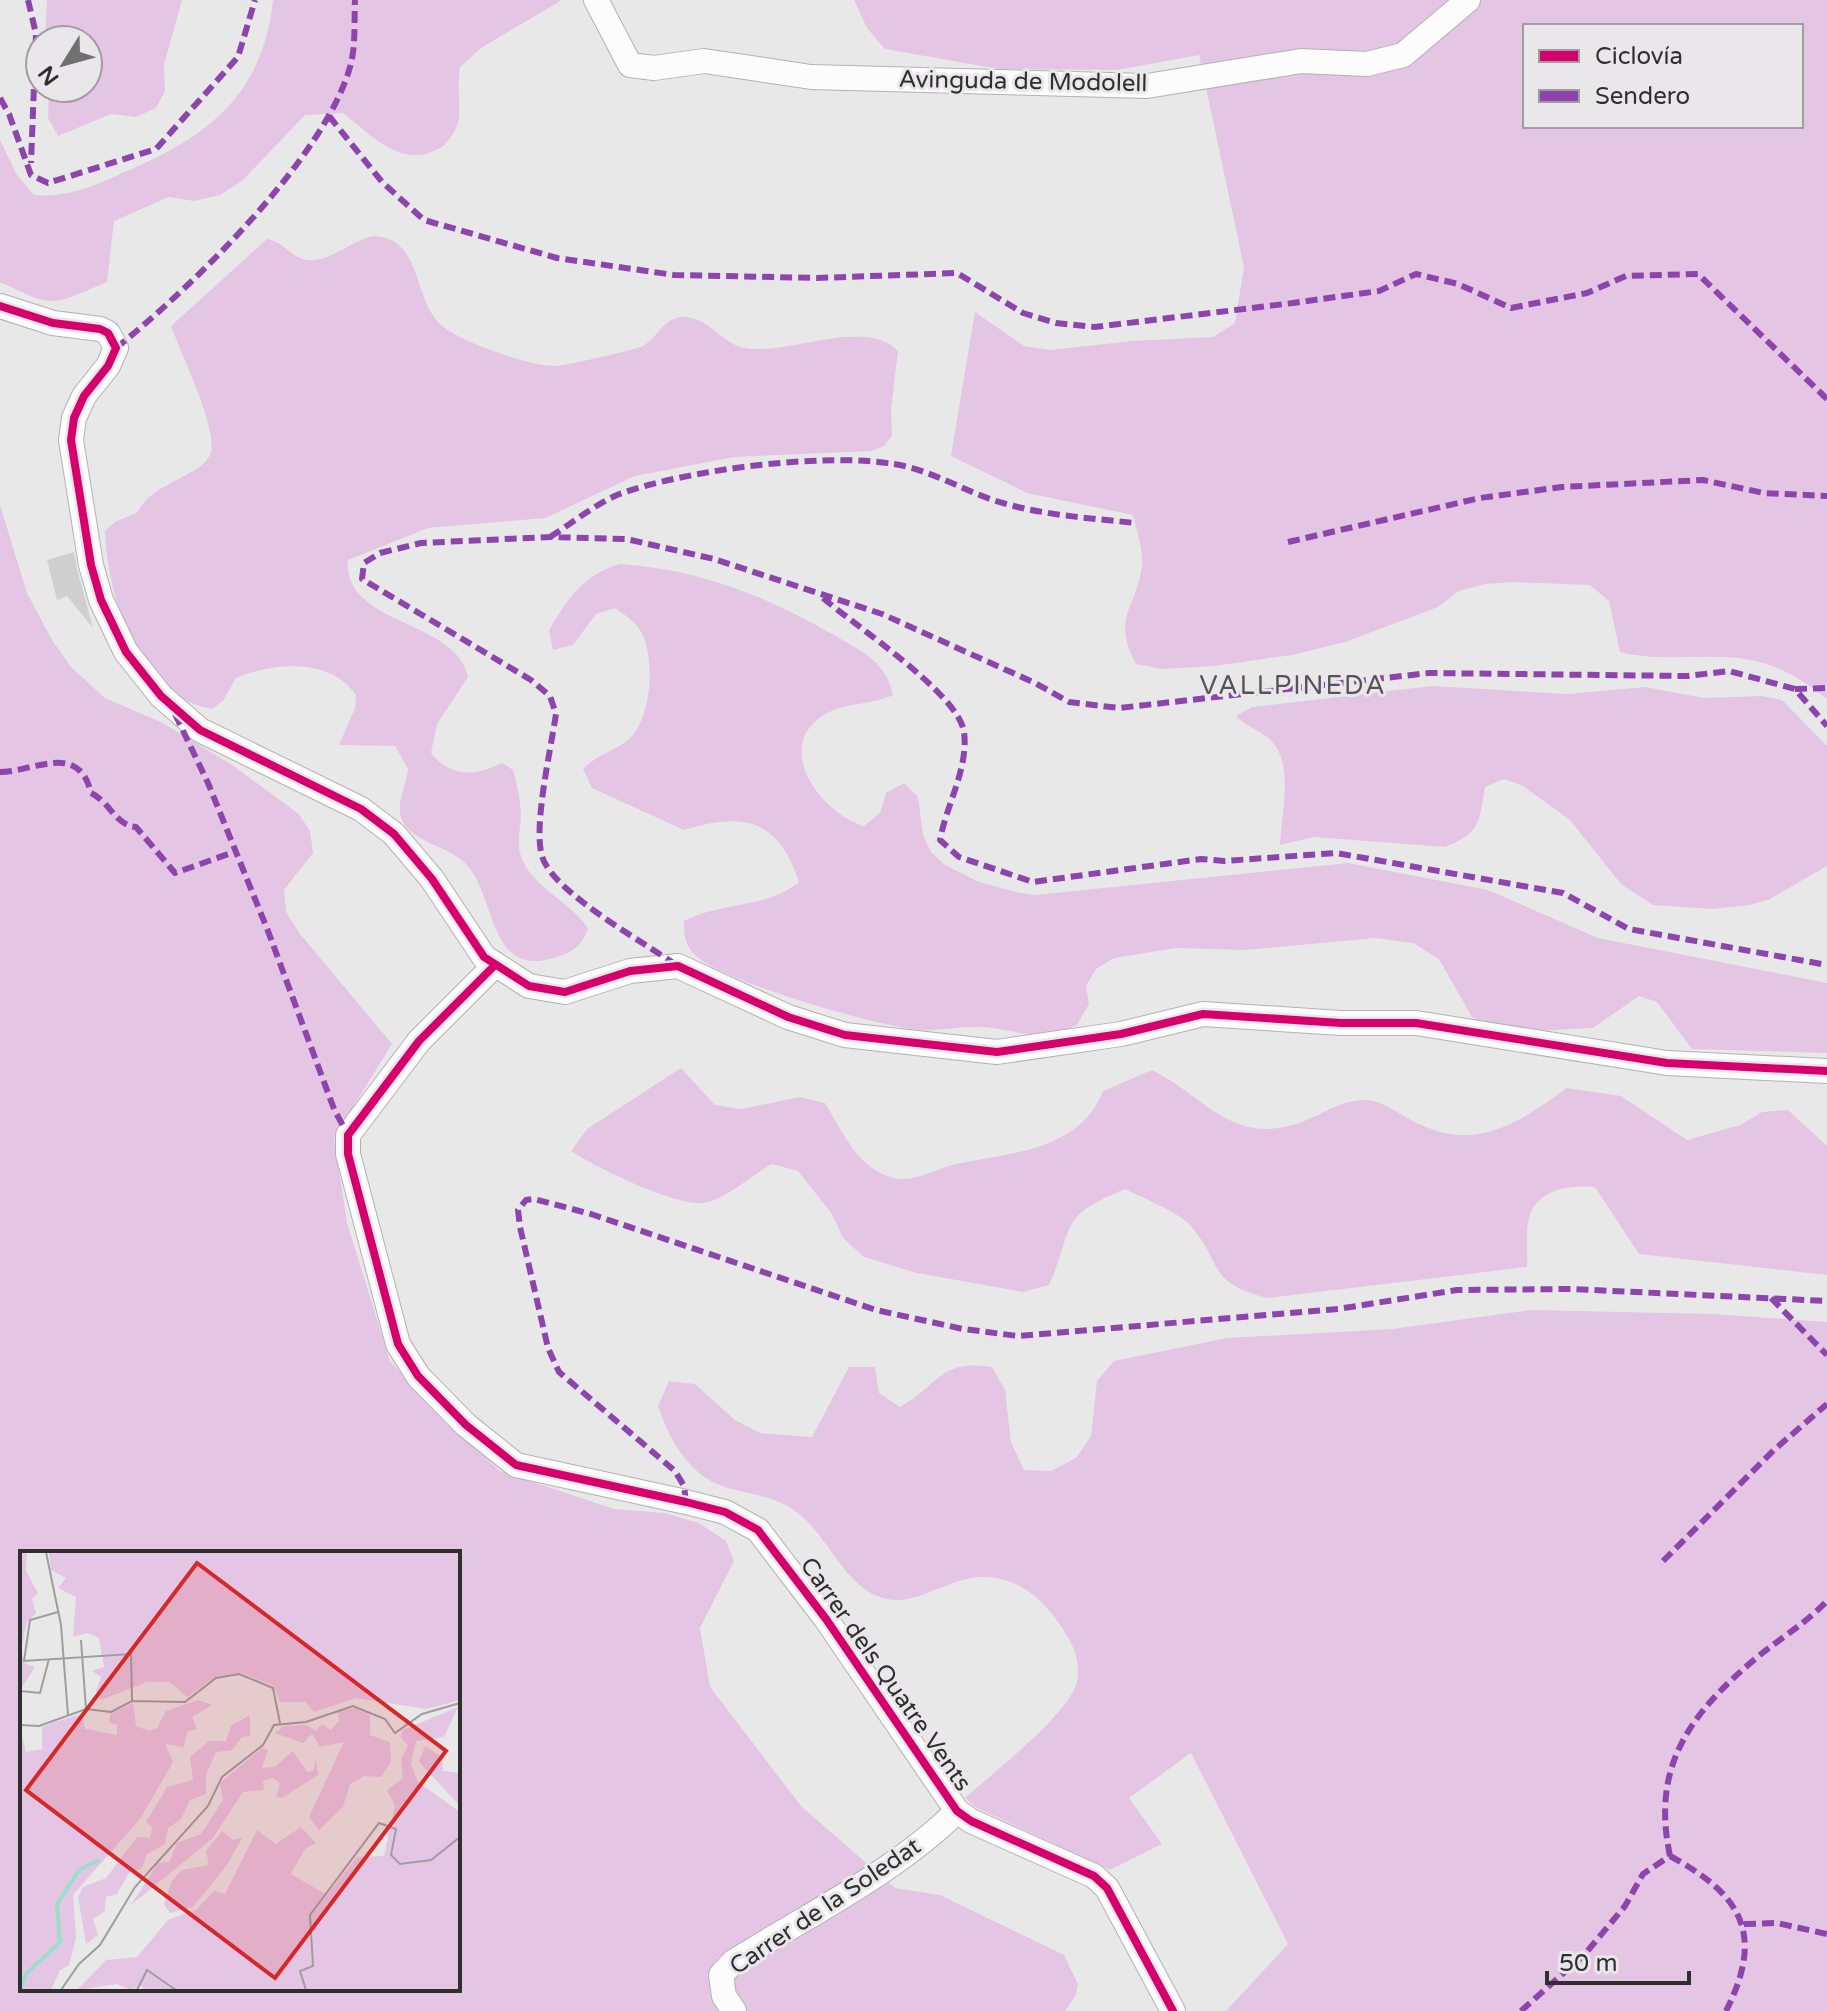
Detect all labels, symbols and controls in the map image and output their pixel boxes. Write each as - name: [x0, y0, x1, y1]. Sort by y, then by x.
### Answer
- north arrow: [24, 24, 104, 104]
- legend: [1523, 24, 1803, 128]
- text: Ciclovía: [1595, 42, 1683, 71]
- text: N: [33, 61, 65, 90]
- street label: Avinguda de Modolell: [898, 65, 1148, 98]
- text: Sendero: [1595, 82, 1690, 111]
- district label: VALLPINEDA: [1199, 670, 1387, 701]
- inset map: [20, 1551, 460, 1991]
- street label: Carrer dels Quatre Vents: [794, 1552, 977, 1797]
- street label: Carrer de la Soledat: [724, 1832, 926, 1981]
- scale bar: [1547, 1935, 1689, 1985]
- text: 50 m: [1559, 1949, 1617, 1978]

